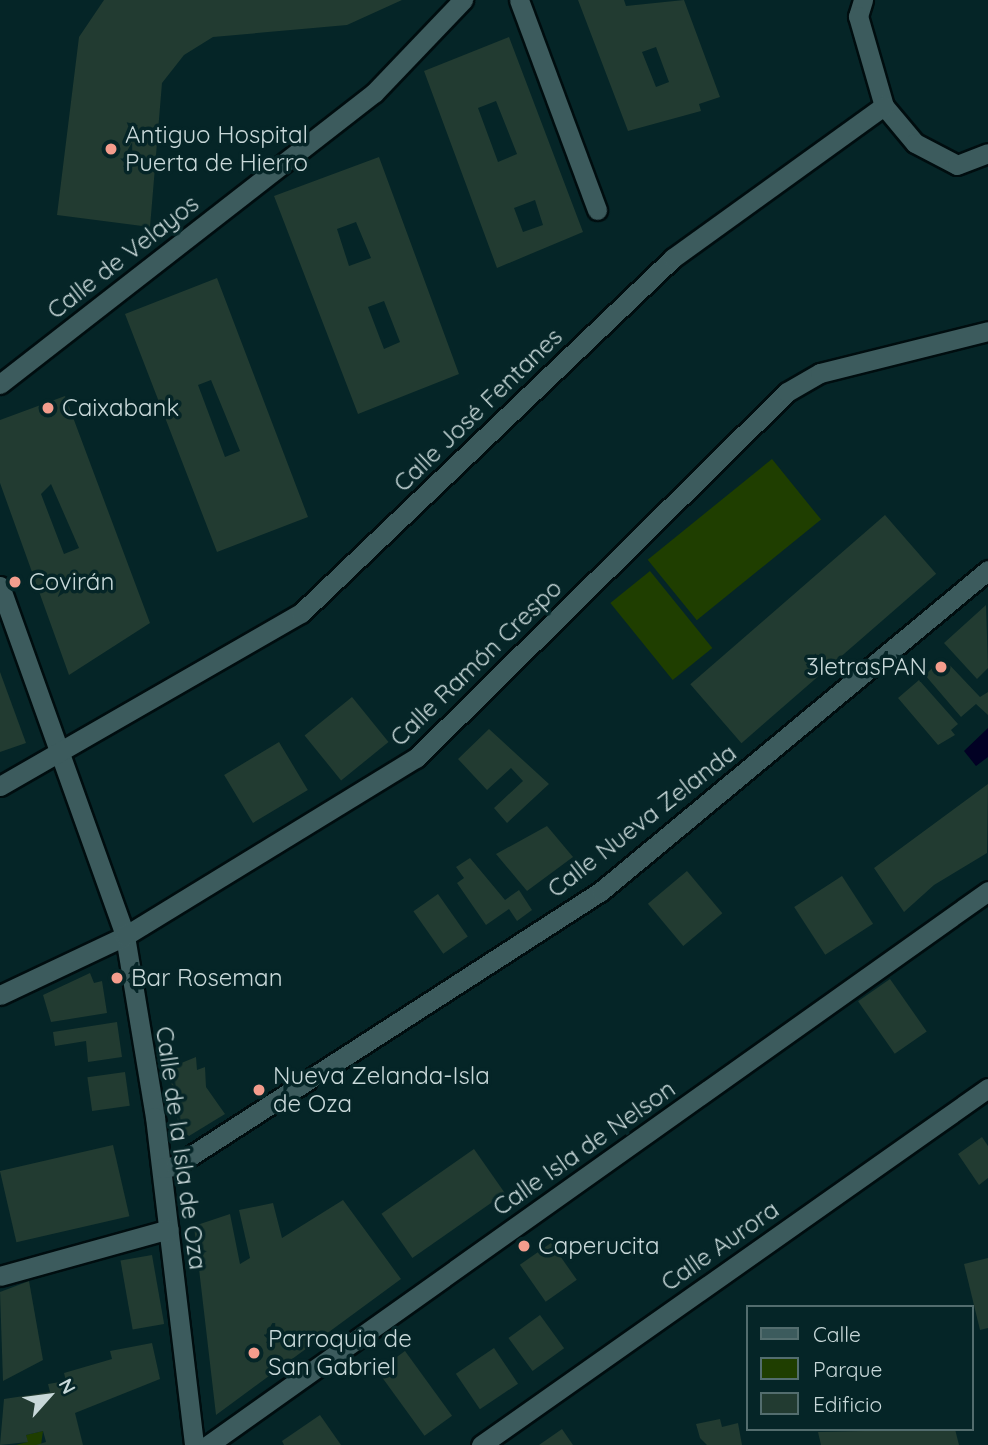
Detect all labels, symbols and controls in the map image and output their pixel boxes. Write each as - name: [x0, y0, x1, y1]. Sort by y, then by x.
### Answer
- place label: Antiguo Hospital Puerta de Hierro: [125, 121, 308, 177]
- marker: Antiguo Hospital Puerta de Hierro: [103, 141, 119, 157]
- street label: Calle de Velayos: [42, 189, 204, 325]
- street label: Calle José Fentanes: [388, 322, 568, 498]
- place label: Caixabank: [62, 394, 179, 422]
- marker: Caixabank: [40, 400, 56, 416]
- place label: Covirán: [29, 568, 114, 596]
- marker: Covirán: [7, 574, 23, 590]
- street label: Calle Ramón Crespo: [384, 574, 568, 752]
- place label: 3letrasPAN: [806, 653, 927, 681]
- marker: 3letrasPAN: [933, 659, 949, 675]
- street label: Calle Nueva Zelanda: [542, 738, 742, 904]
- place label: Bar Roseman: [131, 964, 283, 992]
- marker: Bar Roseman: [109, 970, 125, 986]
- street label: Calle de la Isla de Oza: [150, 1025, 212, 1271]
- place label: Nueva Zelanda-Isla de Oza: [273, 1062, 490, 1118]
- street label: Calle Isla de Nelson: [487, 1074, 681, 1222]
- marker: Nueva Zelanda-Isla de Oza: [251, 1082, 267, 1098]
- street label: Calle Aurora: [656, 1195, 784, 1297]
- place label: Caperucita: [538, 1232, 659, 1260]
- marker: Caperucita: [516, 1238, 532, 1254]
- legend: [746, 1305, 974, 1431]
- text: Calle: [813, 1321, 861, 1347]
- place label: Parroquia de San Gabriel: [268, 1325, 412, 1381]
- marker: Parroquia de San Gabriel: [246, 1345, 262, 1361]
- text: Parque: [813, 1356, 882, 1382]
- north arrow: [14, 1361, 84, 1431]
- text: N: [54, 1374, 81, 1398]
- text: Edificio: [813, 1391, 882, 1417]

